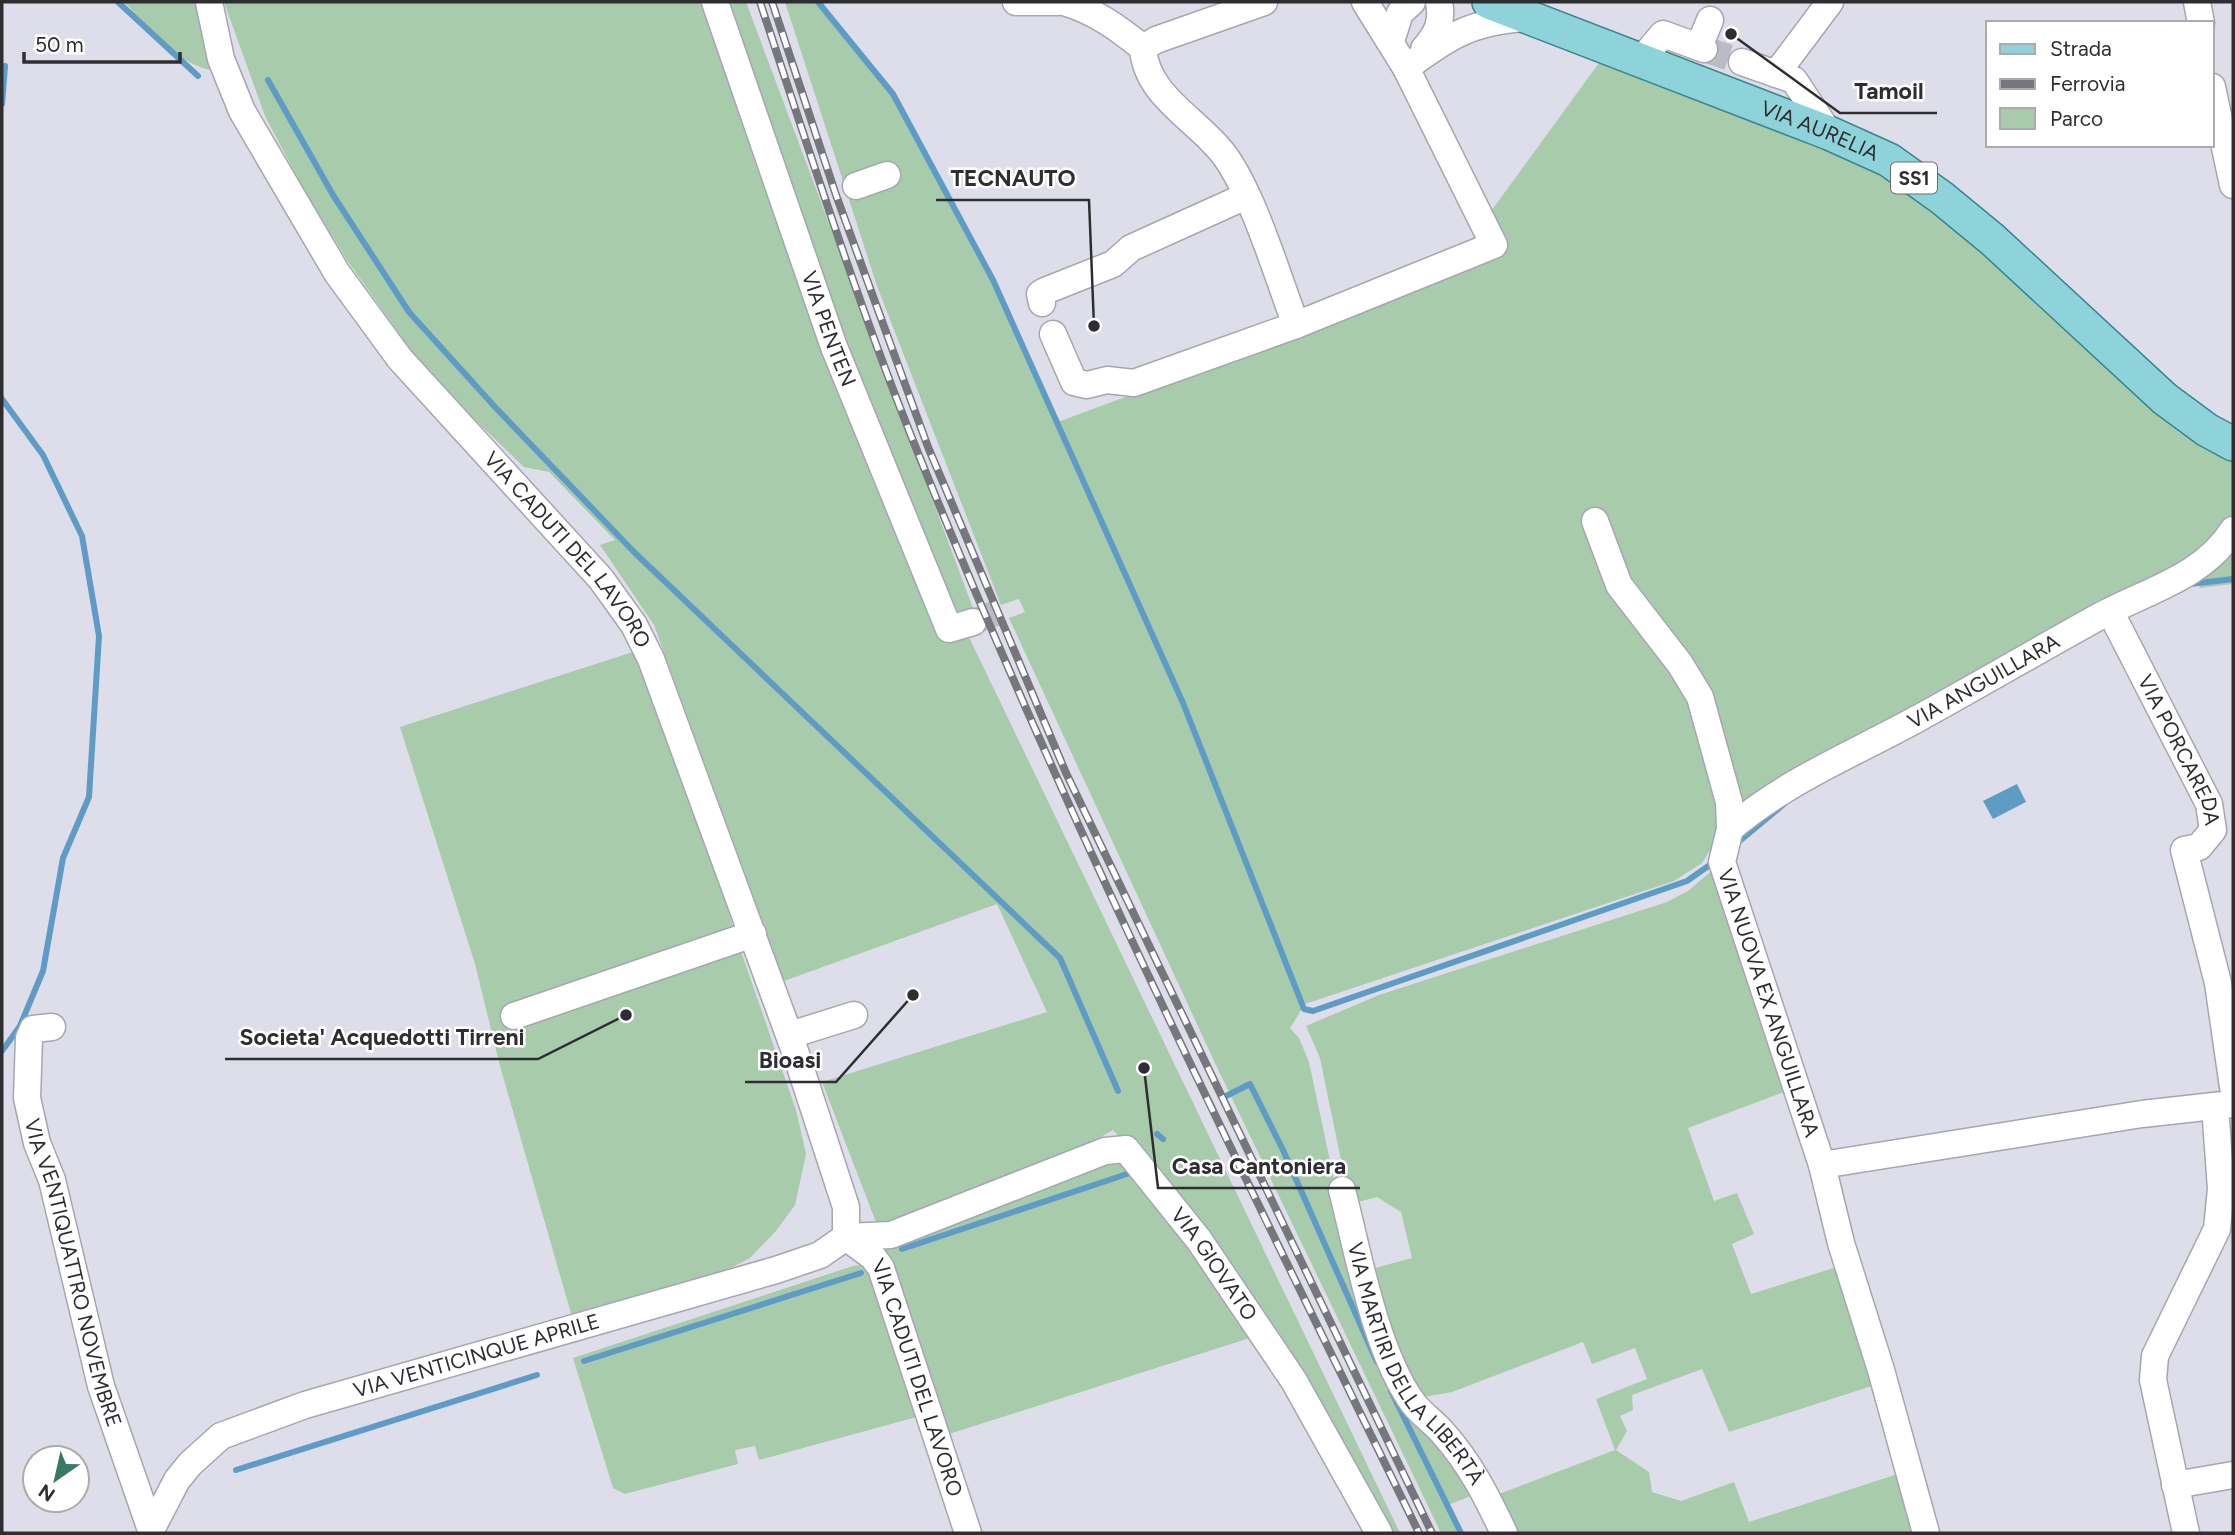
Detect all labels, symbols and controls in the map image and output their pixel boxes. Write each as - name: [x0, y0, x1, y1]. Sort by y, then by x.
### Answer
- scale bar: [24, 21, 180, 65]
- legend: [1986, 21, 2214, 147]
- text: 50 m: [35, 32, 84, 57]
- text: Strada: [2050, 36, 2112, 61]
- callout: Tamoil: [1840, 69, 1937, 113]
- text: Ferrovia: [2050, 71, 2125, 96]
- text: Tamoil: [1854, 77, 1924, 105]
- street label: VIA AURELIA: [1758, 95, 1883, 166]
- text: Parco: [2050, 106, 2103, 131]
- callout: TECNAUTO: [936, 156, 1089, 200]
- road number: SS1: [1891, 162, 1937, 194]
- text: TECNAUTO: [950, 164, 1076, 192]
- street label: VIA PENTEN: [797, 268, 862, 390]
- street label: VIA CADUTI DEL LAVORO: [479, 446, 656, 652]
- street label: VIA ANGUILLARA: [1903, 628, 2064, 734]
- street label: VIA PORCAREDA: [2133, 670, 2225, 827]
- street label: VIA NUOVA EX ANGUILLARA: [1713, 865, 1825, 1140]
- callout: Societa' Acquedotti Tirreni: [225, 1015, 538, 1059]
- text: Societa' Acquedotti Tirreni: [240, 1023, 524, 1051]
- callout: Bioasi: [745, 1038, 836, 1082]
- text: Bioasi: [759, 1046, 821, 1074]
- street label: VIA VENTIQUATTRO NOVEMBRE: [20, 1116, 127, 1430]
- callout: Casa Cantoniera: [1158, 1144, 1360, 1188]
- text: Casa Cantoniera: [1172, 1152, 1346, 1180]
- street label: VIA GIOVATO: [1166, 1202, 1263, 1325]
- street label: VIA MARTIRI DELLA LIBERTÀ: [1343, 1240, 1490, 1489]
- street label: VIA CADUTI DEL LAVORO: [866, 1254, 968, 1500]
- street label: VIA VENTICINQUE APRILE: [351, 1308, 602, 1402]
- north arrow: [21, 1444, 91, 1514]
- text: N: [34, 1479, 59, 1506]

